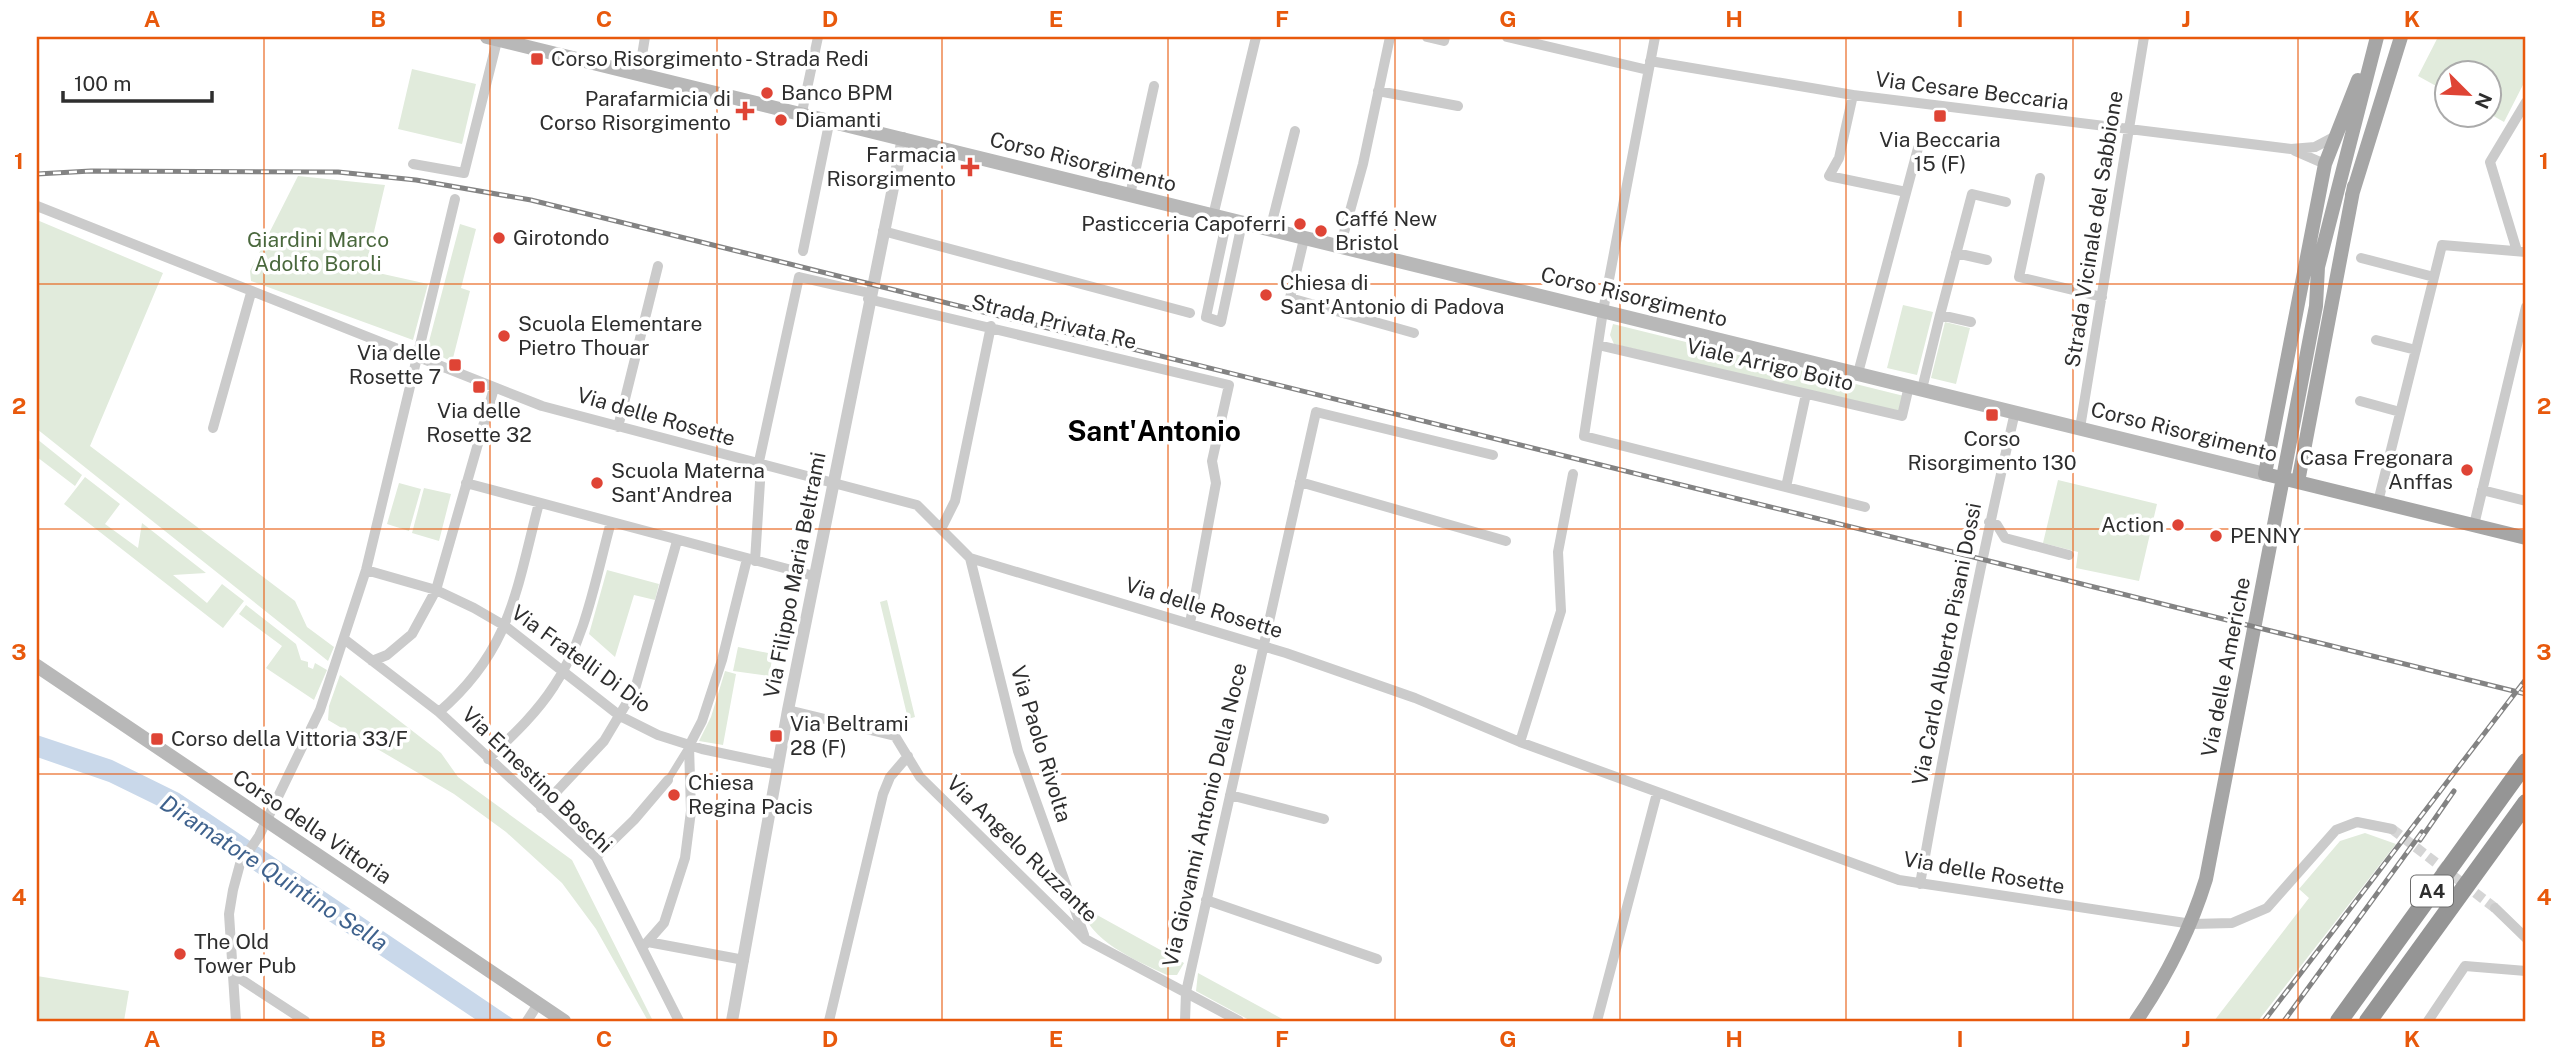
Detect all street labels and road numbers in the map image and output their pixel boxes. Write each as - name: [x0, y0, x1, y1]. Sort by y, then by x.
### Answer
- street label: Via Cesare Beccaria: [1874, 66, 2070, 115]
- street label: Strada Vicinale del Sabbione: [2059, 89, 2128, 369]
- street label: Corso Risorgimento: [987, 126, 1179, 197]
- street label: Corso Risorgimento: [1538, 261, 1730, 332]
- street label: Strada Privata Re: [969, 289, 1139, 354]
- street label: Viale Arrigo Boito: [1684, 333, 1856, 396]
- street label: Via delle Rosette: [574, 382, 738, 451]
- street label: Corso Risorgimento: [2088, 396, 2280, 467]
- street label: Via Filippo Maria Beltrami: [758, 450, 831, 700]
- street label: Via Carlo Alberto Pisani Dossi: [1907, 501, 1986, 787]
- street label: Via delle Rosette: [1122, 572, 1286, 643]
- street label: Via delle Americhe: [2196, 575, 2255, 759]
- street label: Via Fratelli Di Dio: [507, 600, 656, 718]
- street label: Via Giovanni Antonio Della Noce: [1157, 660, 1252, 969]
- street label: Via Paolo Rivolta: [1006, 663, 1077, 825]
- street label: Via Ernestino Boschi: [457, 702, 618, 858]
- street label: Corso della Vittoria: [228, 764, 396, 889]
- street label: Via Angelo Ruzzante: [942, 770, 1103, 927]
- street label: Via delle Rosette: [1901, 846, 2067, 899]
- road number: A4: [2411, 876, 2453, 906]

